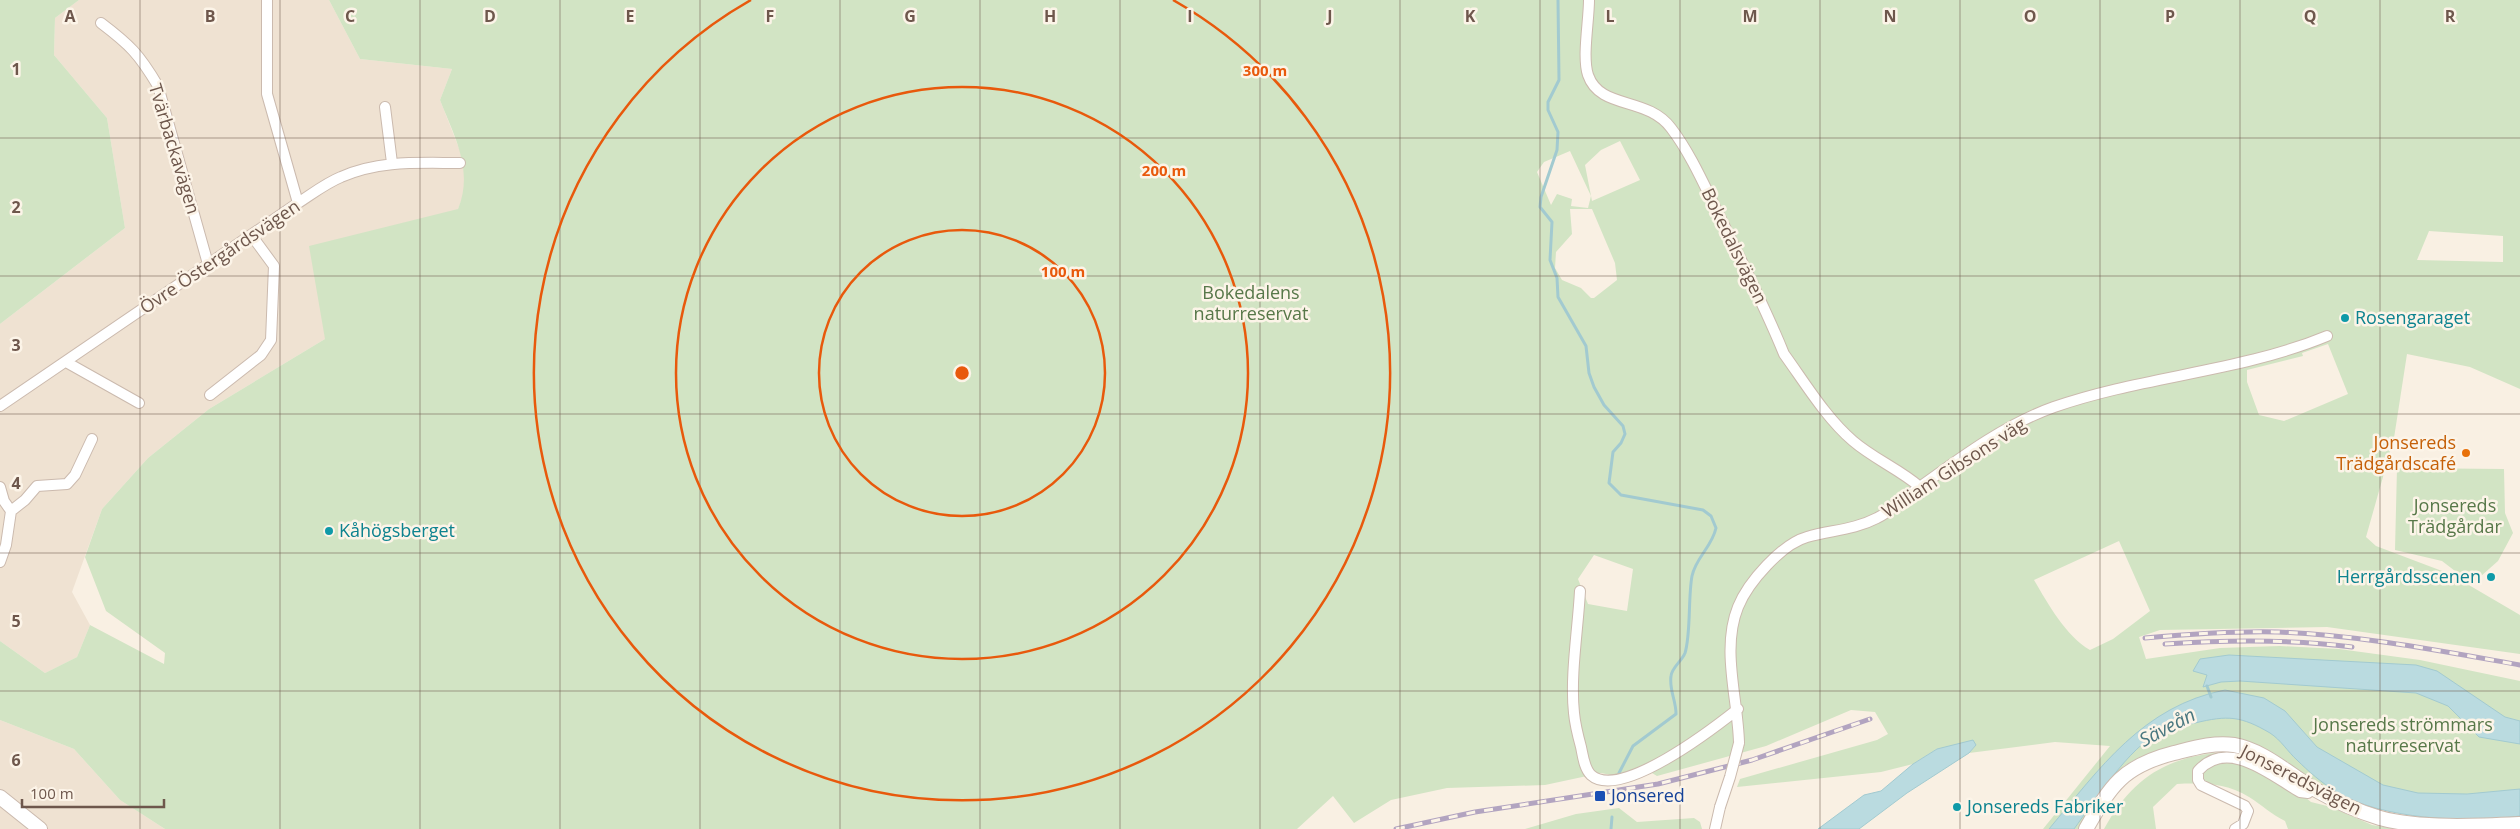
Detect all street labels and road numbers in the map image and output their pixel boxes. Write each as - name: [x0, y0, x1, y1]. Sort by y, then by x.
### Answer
- street label: Tvärbackavägen: [144, 81, 206, 217]
- street label: Bokedalsvägen: [1696, 184, 1773, 307]
- street label: Övre Östergårdsvägen: [135, 194, 304, 319]
- street label: William Gibsons väg: [1877, 411, 2030, 523]
- street label: Jonseredsvägen: [2235, 737, 2366, 820]

